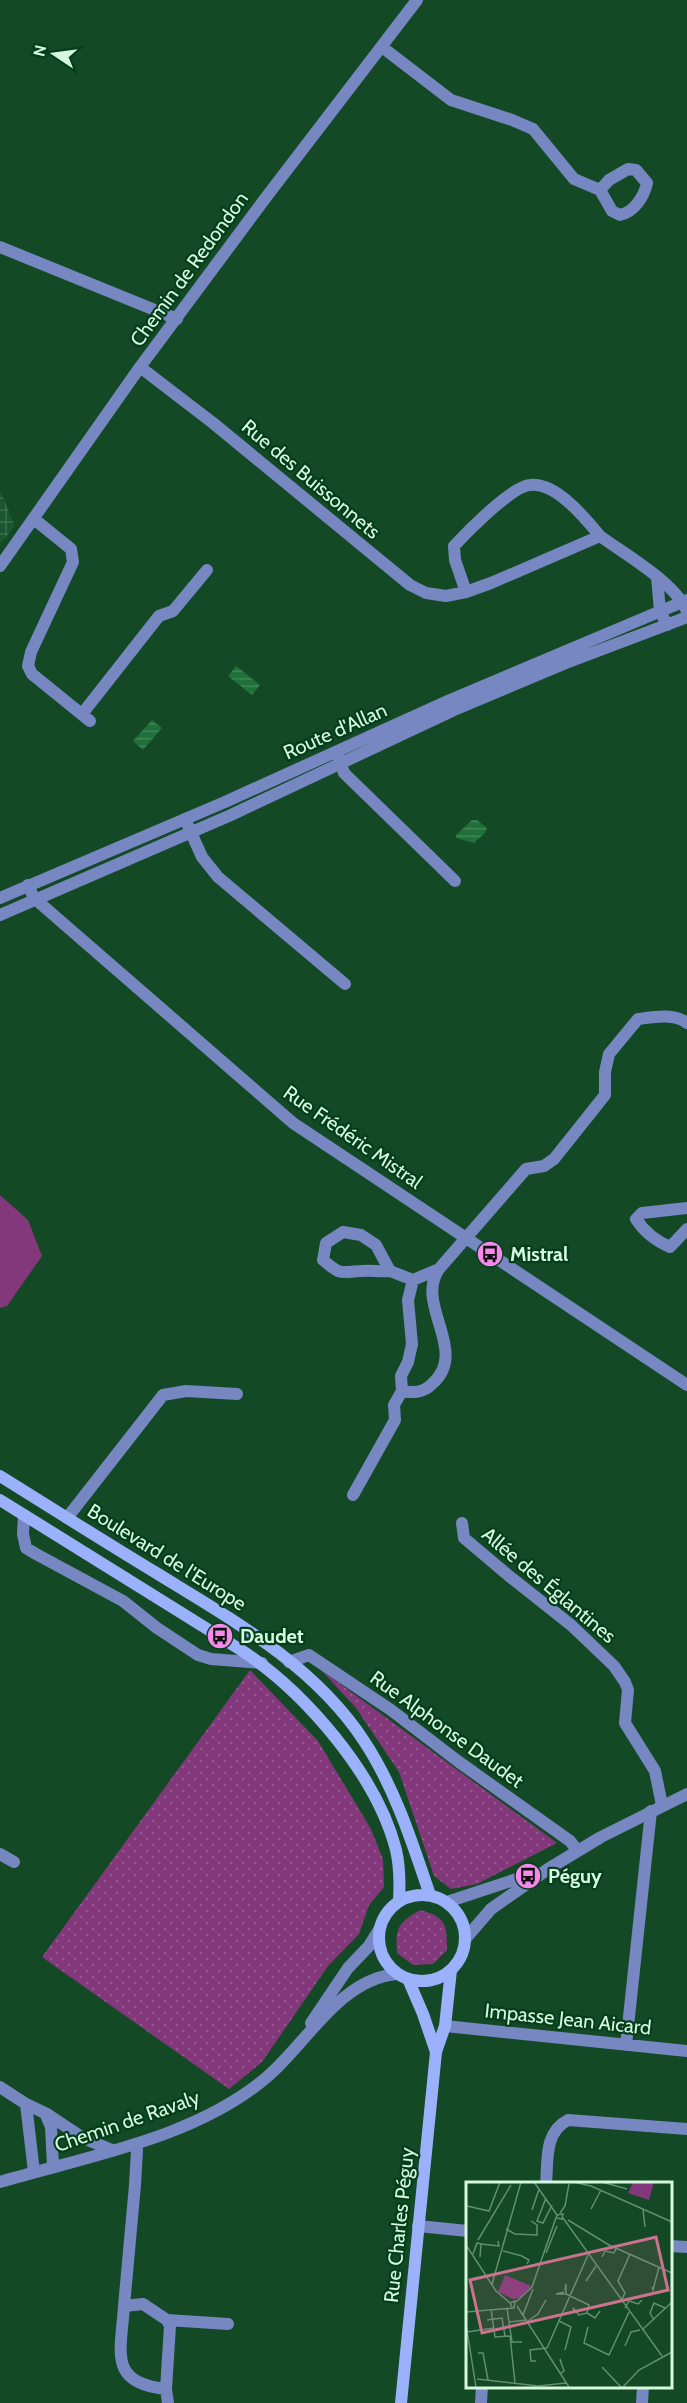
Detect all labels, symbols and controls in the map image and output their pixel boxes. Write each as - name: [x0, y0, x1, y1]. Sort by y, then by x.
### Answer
- north arrow: [24, 24, 84, 84]
- text: N: [29, 43, 50, 58]
- street label: Chemin de Redondon: [125, 187, 253, 351]
- street label: Rue des Buissonnets: [237, 414, 385, 544]
- street label: Route d'Allan: [280, 698, 390, 764]
- street label: Rue Frédéric Mistral: [279, 1080, 427, 1194]
- bus stop icon: Mistral: [475, 1239, 505, 1269]
- place label: Mistral: [510, 1242, 568, 1266]
- street label: Boulevard de l'Europe: [83, 1498, 251, 1616]
- street label: Allée des Églantines: [477, 1522, 621, 1648]
- bus stop icon: Daudet: [205, 1621, 235, 1651]
- place label: Daudet: [240, 1624, 304, 1648]
- street label: Rue Alphonse Daudet: [366, 1665, 529, 1793]
- bus stop icon: Péguy: [513, 1861, 543, 1891]
- place label: Péguy: [548, 1864, 602, 1888]
- street label: Impasse Jean Aicard: [484, 1998, 652, 2040]
- street label: Chemin de Ravaly: [51, 2085, 203, 2157]
- street label: Rue Charles Péguy: [379, 2146, 419, 2304]
- inset map: [466, 2182, 672, 2388]

